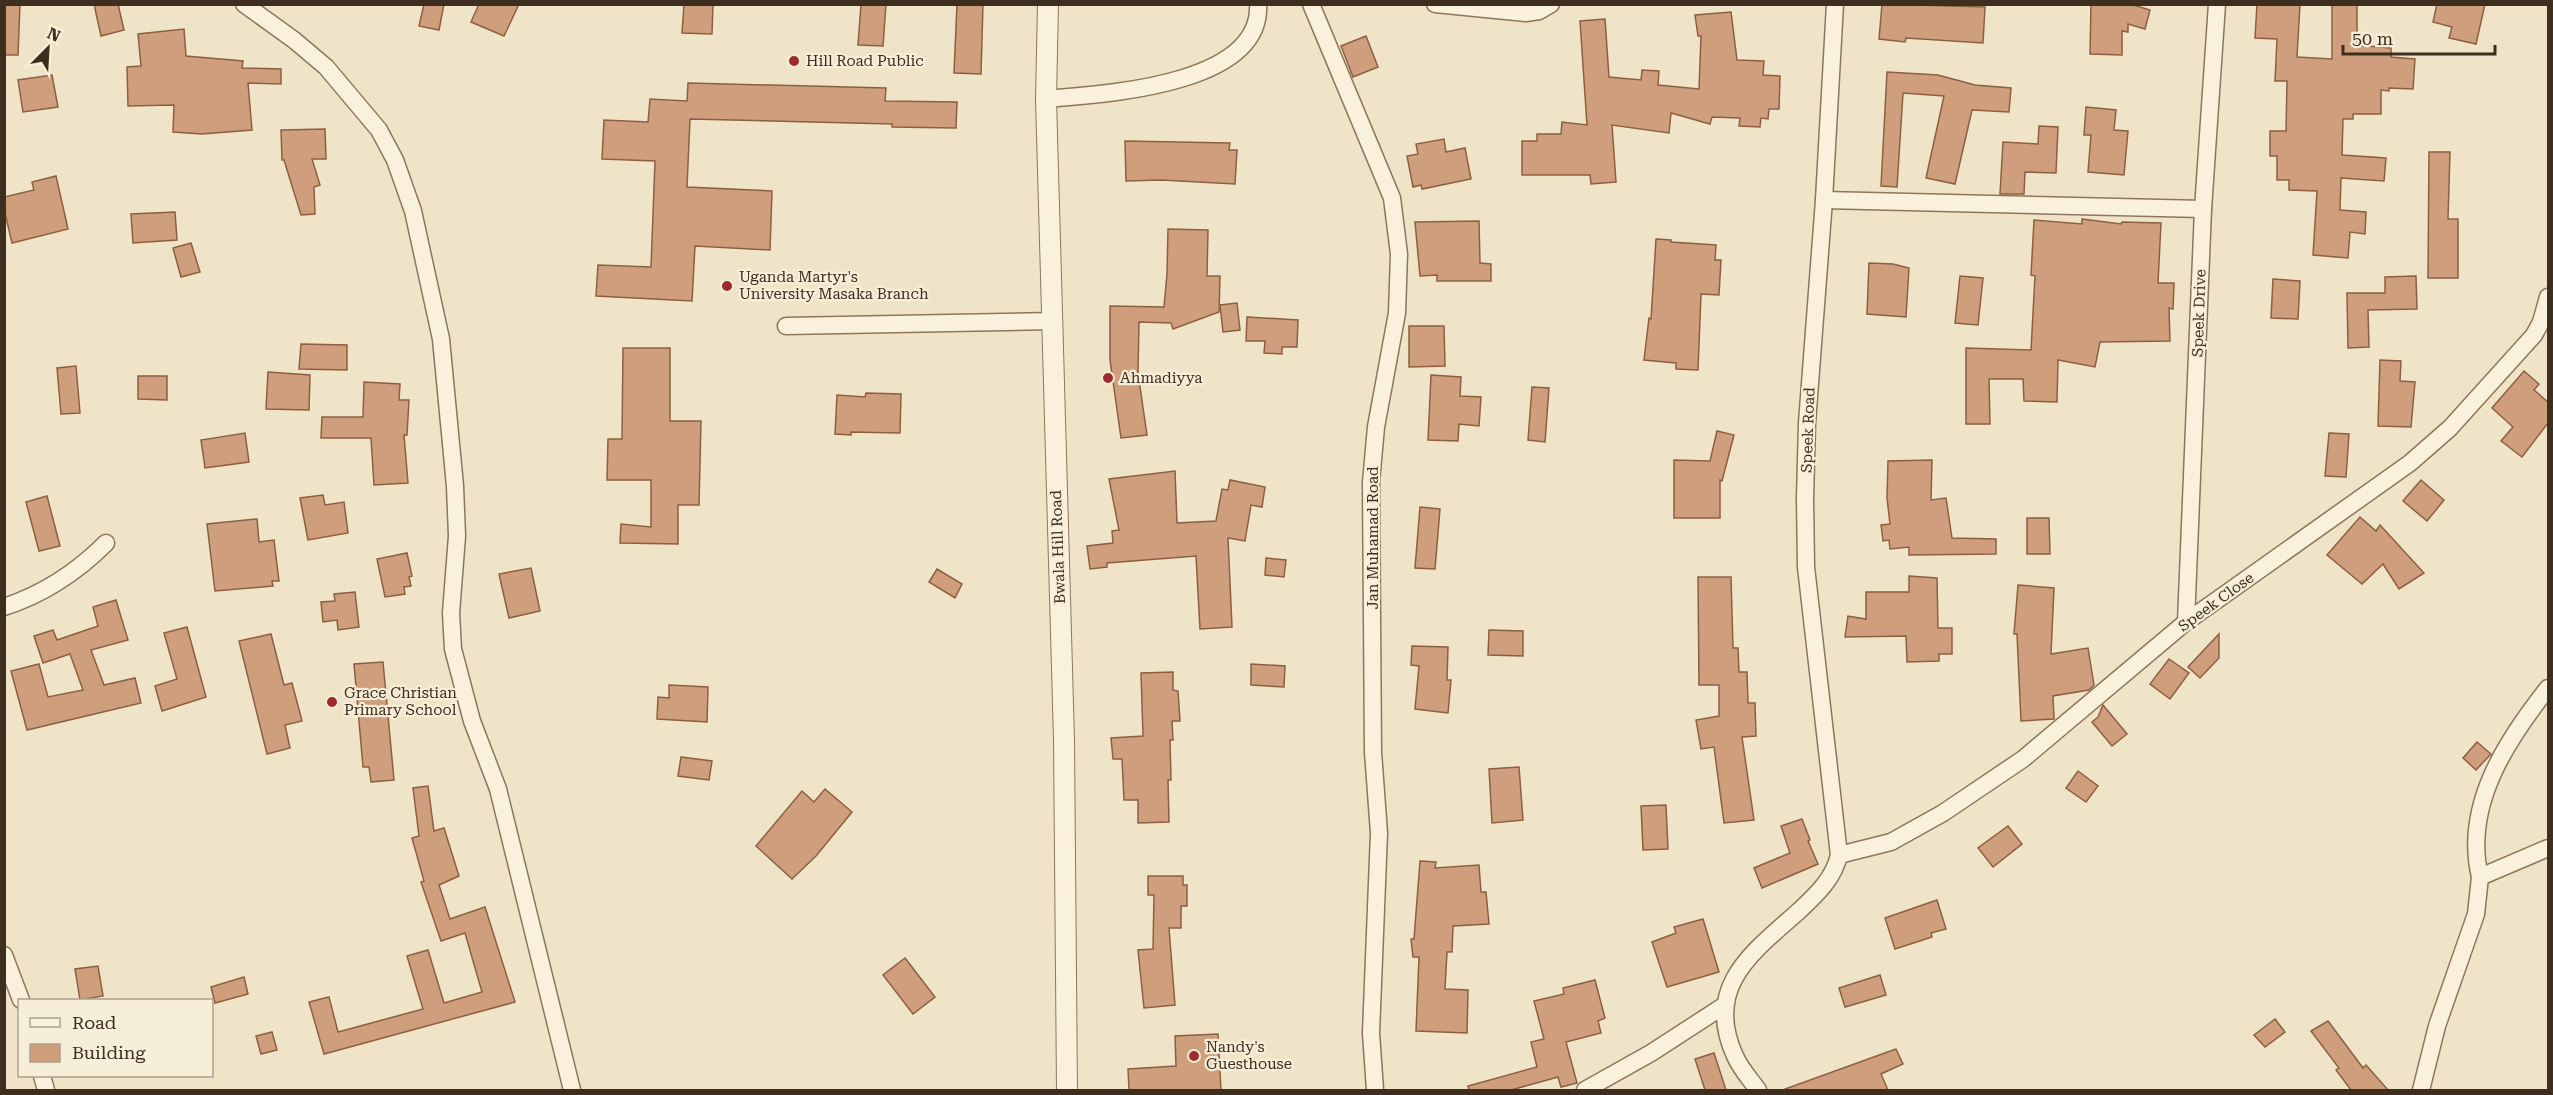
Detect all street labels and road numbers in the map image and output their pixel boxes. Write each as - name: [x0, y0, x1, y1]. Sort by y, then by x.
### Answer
- street label: Speek Drive: [2188, 269, 2210, 357]
- street label: Speek Road: [1798, 386, 1819, 473]
- street label: Jan Muhamad Road: [1364, 466, 1382, 610]
- street label: Bwala Hill Road: [1047, 489, 1069, 604]
- street label: Speek Close: [2175, 569, 2257, 635]

